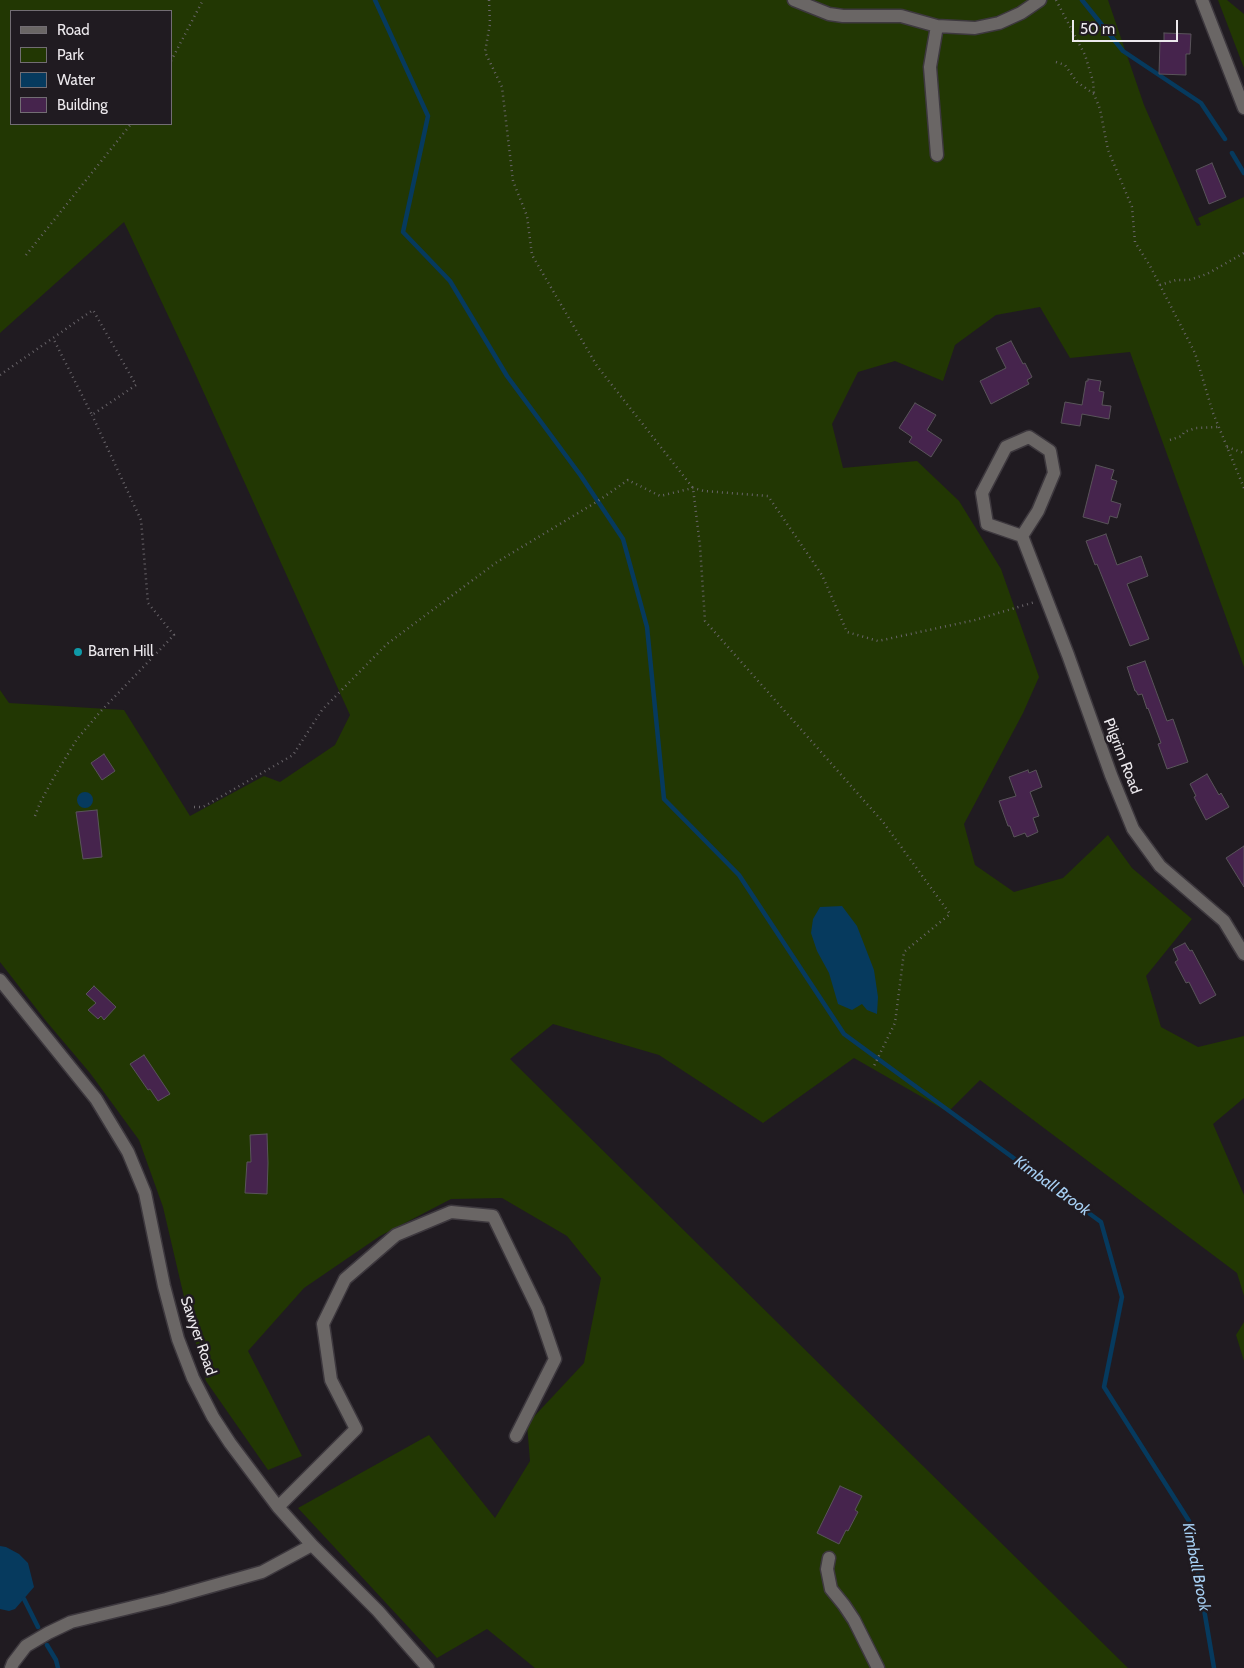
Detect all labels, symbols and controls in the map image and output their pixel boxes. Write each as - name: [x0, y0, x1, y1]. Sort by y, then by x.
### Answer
- legend: [10, 10, 172, 125]
- scale bar: [1074, 10, 1180, 42]
- text: 50 m: [1080, 20, 1115, 38]
- text: Road: [57, 21, 90, 39]
- text: Park: [57, 46, 84, 64]
- text: Water: [57, 71, 95, 89]
- text: Building: [57, 96, 108, 114]
- place label: Barren Hill: [88, 643, 154, 661]
- marker: Barren Hill: [72, 646, 84, 658]
- street label: Pilgrim Road: [1099, 716, 1145, 796]
- water label: Kimball Brook: [1010, 1152, 1094, 1220]
- street label: Sawyer Road: [176, 1294, 220, 1378]
- water label: Kimball Brook: [1178, 1521, 1214, 1613]

